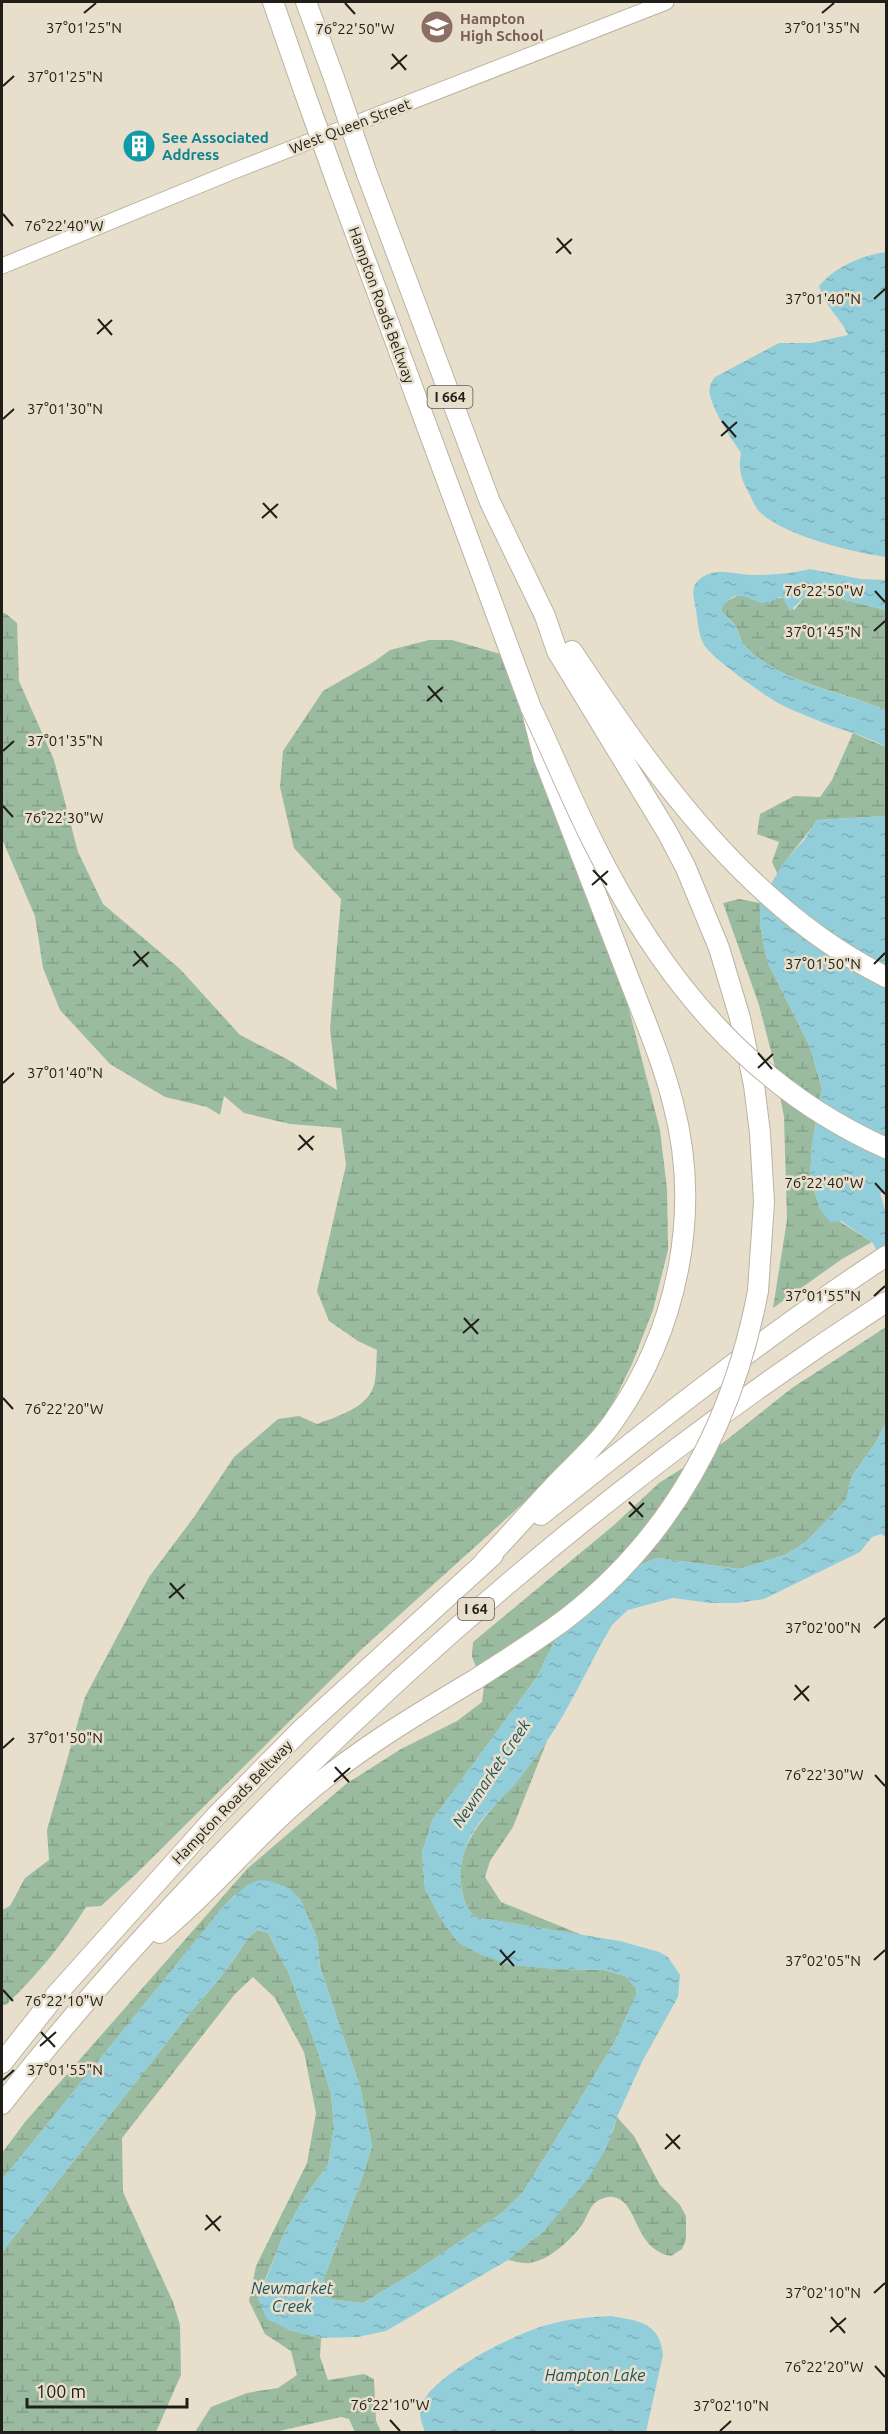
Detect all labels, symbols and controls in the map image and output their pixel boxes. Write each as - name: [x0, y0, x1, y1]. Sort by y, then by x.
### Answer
- school or university icon: Hampton High School: [419, 9, 455, 45]
- place label: Hampton High School: [460, 10, 544, 44]
- text: 37°01'25"N: [46, 19, 122, 36]
- text: 37°01'35"N: [784, 19, 860, 36]
- text: 76°22'50"W: [315, 20, 395, 37]
- text: 37°01'25"N: [27, 68, 103, 85]
- street label: West Queen Street: [287, 95, 413, 157]
- building icon: See Associated Address: [121, 128, 157, 164]
- place label: See Associated Address: [162, 129, 269, 163]
- text: 76°22'40"W: [24, 217, 104, 234]
- street label: Hampton Roads Beltway: [346, 224, 418, 386]
- text: 37°01'40"N: [785, 290, 861, 307]
- road number: I 664: [428, 386, 472, 408]
- text: 37°01'30"N: [27, 400, 103, 417]
- text: 76°22'50"W: [784, 582, 864, 599]
- text: 37°01'45"N: [785, 623, 861, 640]
- text: 37°01'35"N: [27, 732, 103, 749]
- text: 76°22'30"W: [24, 809, 104, 826]
- text: 37°01'50"N: [785, 955, 861, 972]
- text: 37°01'40"N: [27, 1064, 103, 1081]
- text: 76°22'40"W: [784, 1174, 864, 1191]
- text: 37°01'55"N: [785, 1287, 861, 1304]
- text: 76°22'20"W: [24, 1400, 104, 1417]
- road number: I 64: [458, 1598, 494, 1620]
- text: 37°02'00"N: [785, 1619, 861, 1636]
- water label: Newmarket Creek: [448, 1715, 534, 1830]
- text: 37°01'50"N: [27, 1729, 103, 1746]
- street label: Hampton Roads Beltway: [168, 1737, 296, 1867]
- text: 76°22'30"W: [784, 1766, 864, 1783]
- text: 37°02'05"N: [785, 1952, 861, 1969]
- text: 76°22'10"W: [24, 1992, 104, 2009]
- text: 37°01'55"N: [27, 2061, 103, 2078]
- water label: Newmarket Creek: [251, 2279, 334, 2315]
- text: 37°02'10"N: [785, 2284, 861, 2301]
- text: 76°22'20"W: [784, 2358, 864, 2375]
- water label: Hampton Lake: [545, 2366, 645, 2384]
- scale bar: [27, 2371, 188, 2409]
- text: 100 m: [36, 2381, 86, 2401]
- text: 76°22'10"W: [350, 2396, 430, 2413]
- text: 37°02'10"N: [693, 2397, 769, 2414]

